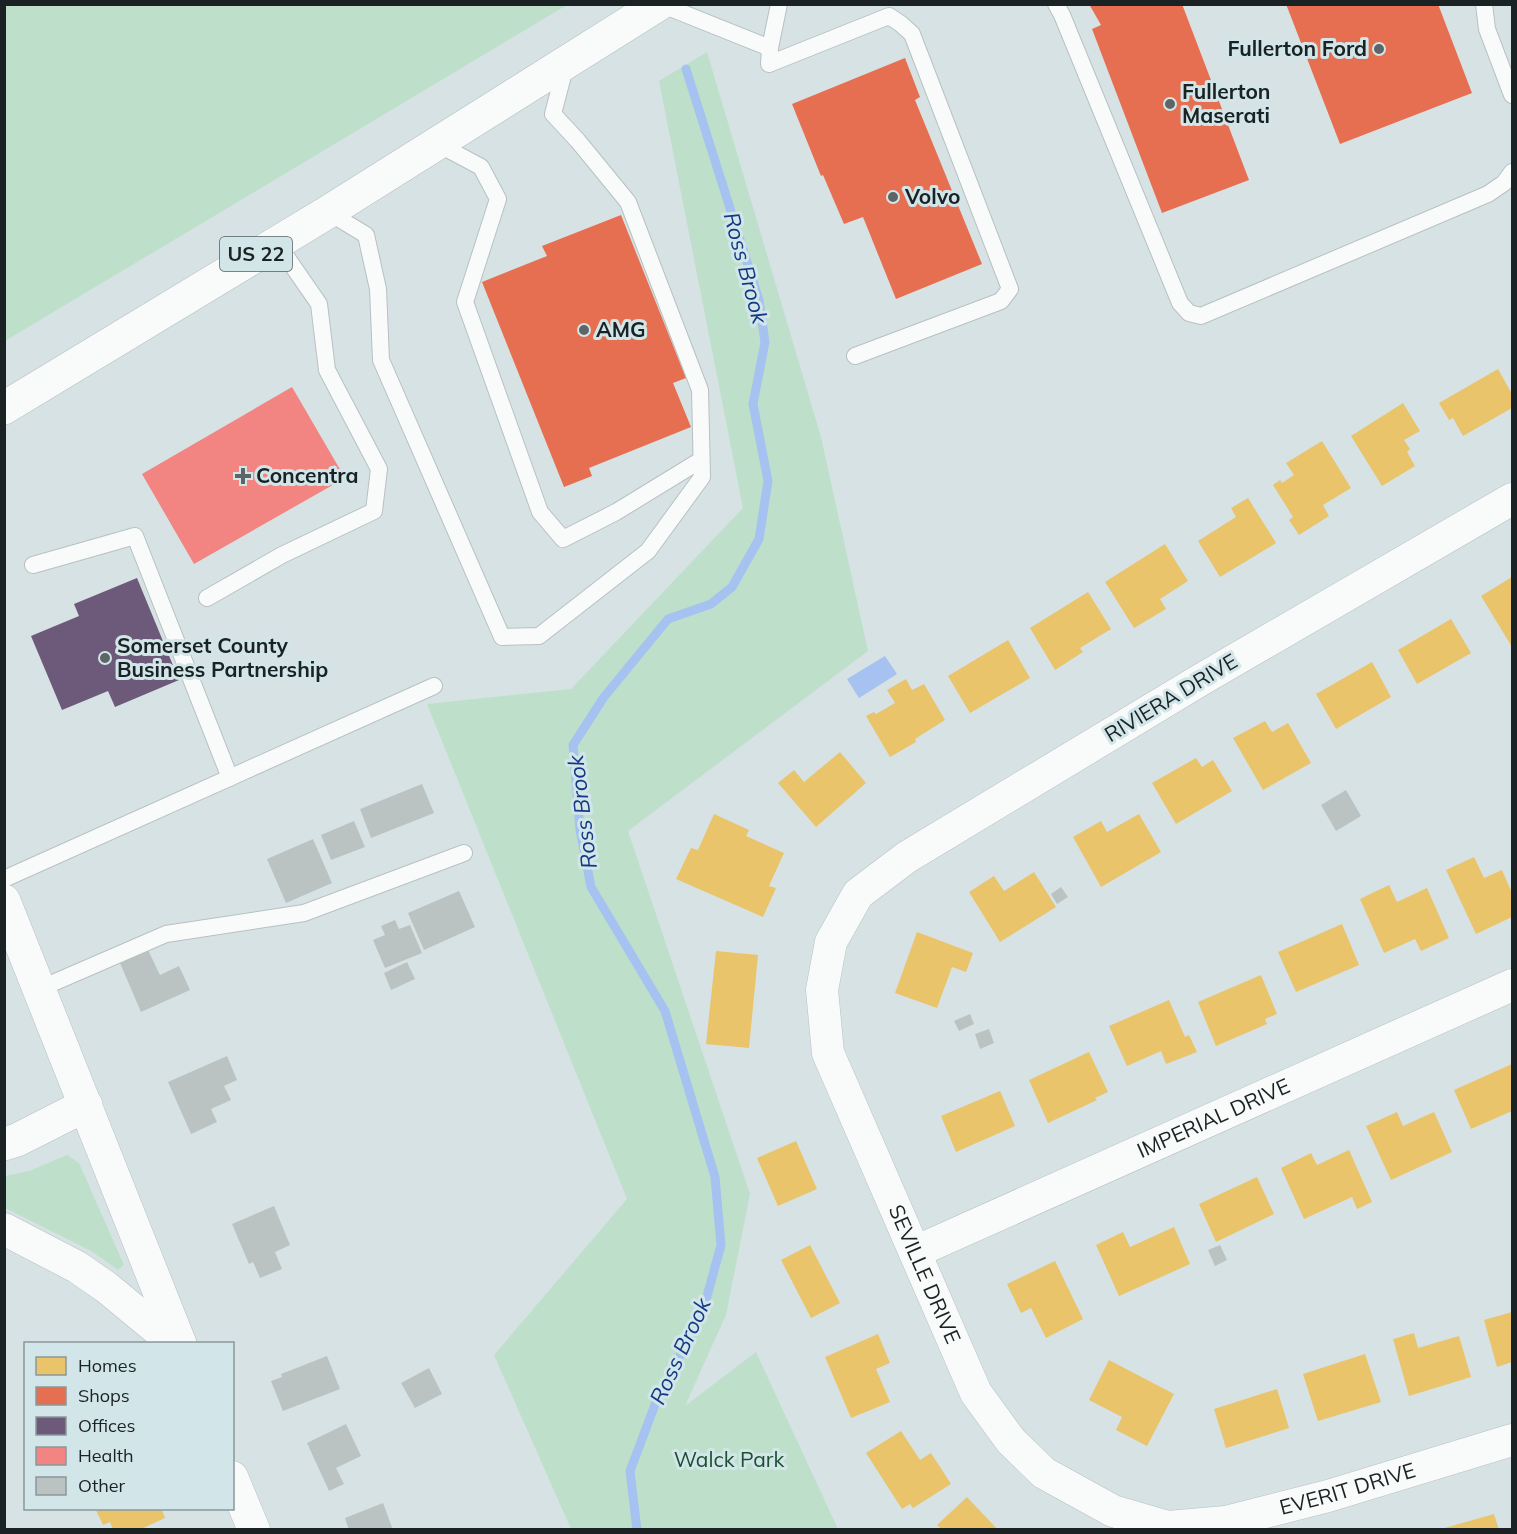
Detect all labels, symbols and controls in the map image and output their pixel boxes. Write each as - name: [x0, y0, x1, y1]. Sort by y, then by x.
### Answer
- place label: Fullerton Ford: [1228, 35, 1367, 61]
- marker: Fullerton Ford: [1372, 42, 1386, 56]
- place label: Fullerton Maserati: [1182, 78, 1271, 128]
- marker: Fullerton Maserati: [1163, 97, 1177, 111]
- place label: Volvo: [904, 183, 960, 209]
- marker: Volvo: [886, 190, 900, 204]
- water label: Ross Brook: [718, 209, 774, 327]
- road number: US 22: [220, 237, 292, 271]
- place label: AMG: [596, 316, 646, 342]
- marker: AMG: [577, 323, 591, 337]
- place label: Concentra: [256, 462, 358, 488]
- marker: Concentra: [234, 467, 252, 485]
- place label: Somerset County Business Partnership: [117, 632, 328, 682]
- street label: RIVIERA DRIVE: [1099, 647, 1242, 747]
- marker: Somerset County Business Partnership: [98, 651, 112, 665]
- water label: Ross Brook: [561, 753, 603, 870]
- street label: IMPERIAL DRIVE: [1133, 1072, 1294, 1163]
- street label: SEVILLE DRIVE: [884, 1200, 967, 1347]
- water label: Ross Brook: [643, 1293, 717, 1409]
- legend: [24, 1342, 234, 1510]
- text: Homes: [78, 1354, 137, 1377]
- text: Shops: [78, 1384, 130, 1407]
- text: Offices: [78, 1414, 136, 1437]
- text: Health: [78, 1444, 134, 1467]
- park label: Walck Park: [674, 1446, 785, 1472]
- street label: EVERIT DRIVE: [1277, 1456, 1418, 1520]
- text: Other: [78, 1474, 126, 1497]

